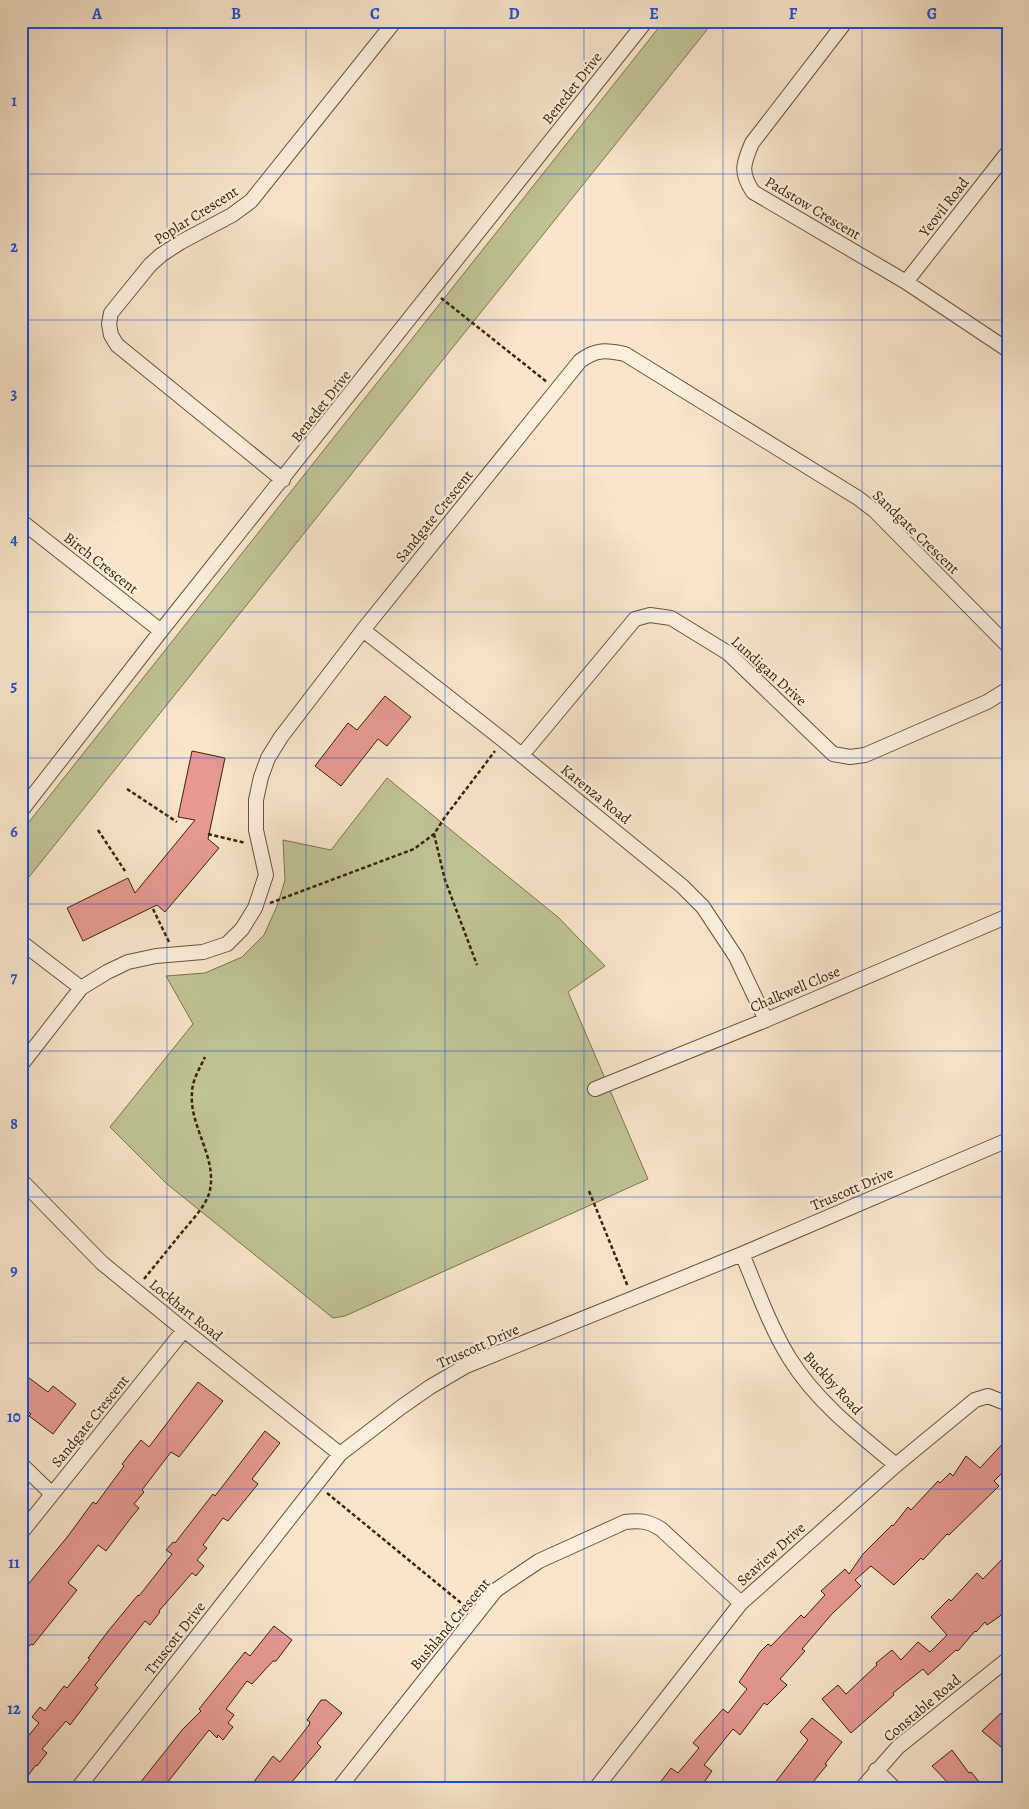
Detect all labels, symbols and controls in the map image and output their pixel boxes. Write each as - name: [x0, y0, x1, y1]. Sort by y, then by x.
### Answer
- text: A: [91, 3, 103, 25]
- text: B: [231, 3, 241, 25]
- text: C: [370, 3, 380, 25]
- text: D: [508, 3, 520, 25]
- text: E: [649, 3, 659, 25]
- text: F: [789, 3, 798, 25]
- text: G: [927, 3, 937, 25]
- street label: Benedet Drive: [537, 47, 607, 128]
- text: 1: [11, 90, 17, 112]
- street label: Padstow Crescent: [761, 172, 865, 244]
- street label: Yeovil Road: [914, 172, 974, 242]
- street label: Poplar Crescent: [150, 181, 242, 249]
- text: 2: [10, 236, 18, 258]
- street label: Benedet Drive: [286, 365, 356, 446]
- text: 3: [11, 383, 18, 405]
- street label: Sandgate Crescent: [391, 466, 477, 566]
- street label: Sandgate Crescent: [868, 485, 964, 579]
- street label: Birch Crescent: [60, 528, 142, 598]
- text: 4: [10, 529, 18, 551]
- street label: Lundigan Drive: [727, 632, 811, 711]
- text: 5: [11, 675, 18, 697]
- street label: Karenza Road: [557, 760, 636, 829]
- text: 6: [10, 821, 18, 843]
- street label: Chalkwell Close: [747, 961, 843, 1017]
- text: 7: [11, 967, 18, 989]
- text: 8: [10, 1113, 18, 1135]
- street label: Truscott Drive: [808, 1163, 897, 1215]
- text: 9: [10, 1260, 18, 1282]
- street label: Lockhart Road: [145, 1274, 228, 1346]
- street label: Truscott Drive: [434, 1319, 522, 1373]
- street label: Buckby Road: [799, 1347, 868, 1420]
- street label: Sandgate Crescent: [47, 1371, 133, 1471]
- text: 10: [7, 1406, 21, 1428]
- street label: Seaview Drive: [732, 1518, 810, 1590]
- text: 11: [8, 1552, 20, 1574]
- street label: Bushland Crescent: [406, 1574, 494, 1674]
- street label: Truscott Drive: [140, 1597, 210, 1679]
- street label: Constable Road: [879, 1669, 966, 1746]
- text: 12: [7, 1698, 21, 1720]

